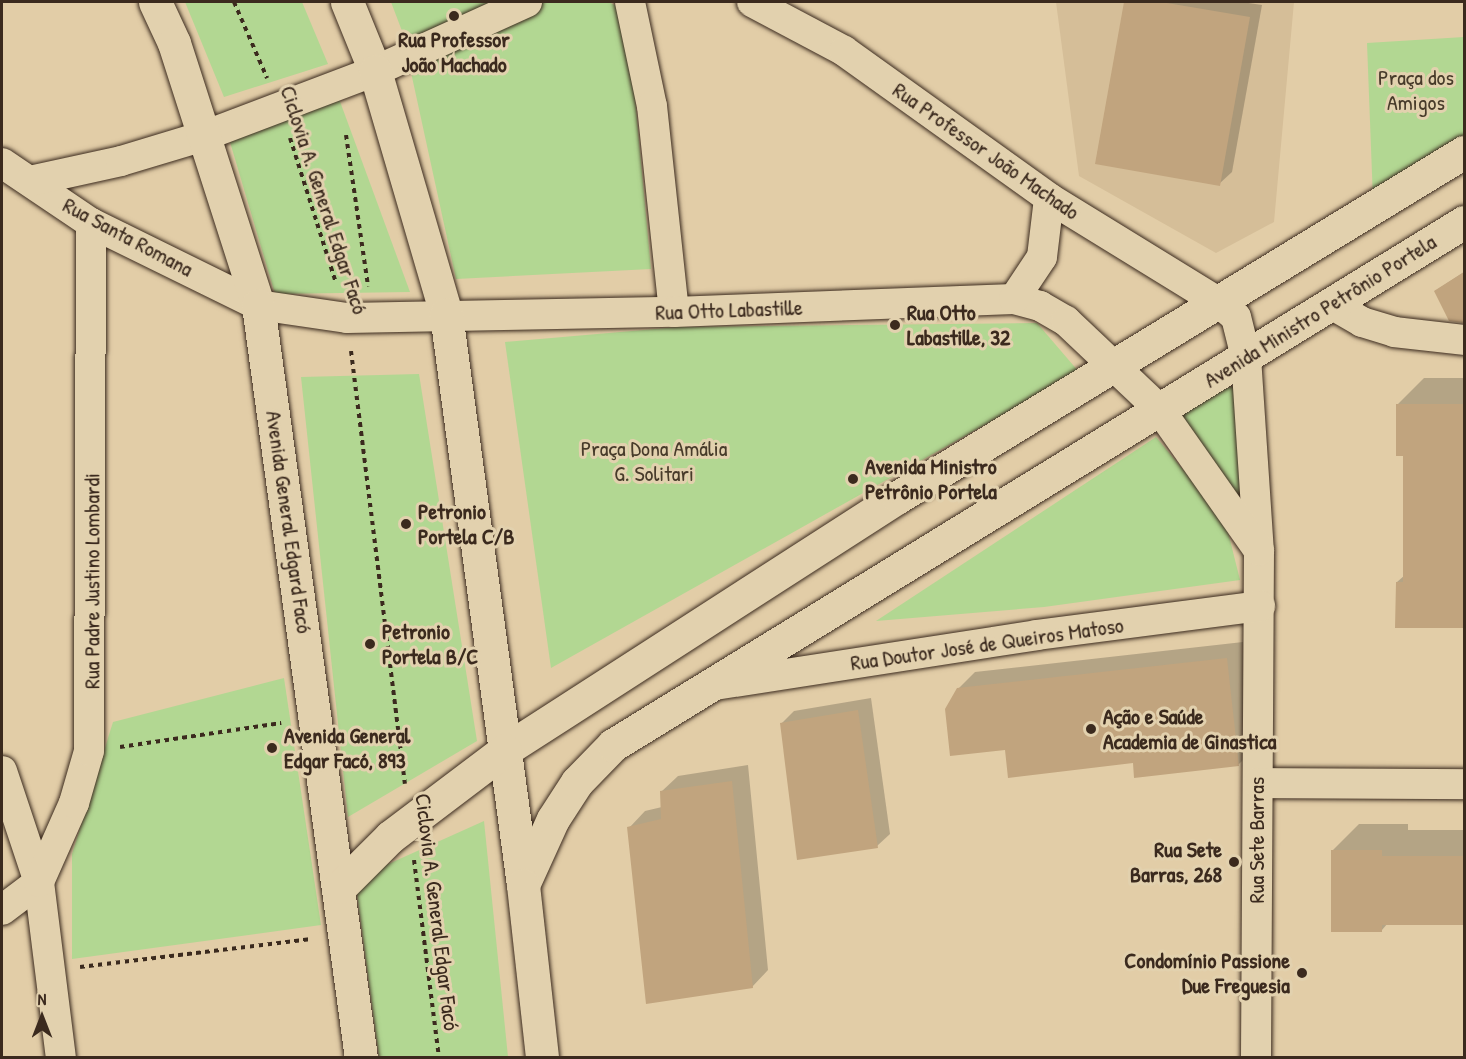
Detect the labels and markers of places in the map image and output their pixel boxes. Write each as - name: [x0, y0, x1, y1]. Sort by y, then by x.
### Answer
- marker: Rua Professor João Machado: [447, 9, 461, 23]
- place label: Rua Professor João Machado: [398, 26, 510, 78]
- place label: Rua Otto Labastille, 32: [907, 299, 1010, 350]
- marker: Rua Otto Labastille, 32: [888, 318, 902, 332]
- place label: Avenida Ministro Petrônio Portela: [865, 453, 997, 505]
- marker: Avenida Ministro Petrônio Portela: [846, 472, 860, 486]
- place label: Petronio Portela C/B: [418, 498, 514, 550]
- marker: Petronio Portela C/B: [399, 517, 413, 531]
- place label: Petronio Portela B/C: [382, 618, 478, 670]
- marker: Petronio Portela B/C: [363, 637, 377, 651]
- place label: Ação e Saúde Academia de Ginastica: [1103, 703, 1276, 754]
- place label: Avenida General Edgar Facó, 893: [284, 722, 410, 774]
- marker: Ação e Saúde Academia de Ginastica: [1084, 722, 1098, 736]
- marker: Avenida General Edgar Facó, 893: [265, 741, 279, 755]
- place label: Rua Sete Barras, 268: [1130, 836, 1222, 888]
- marker: Rua Sete Barras, 268: [1227, 855, 1241, 869]
- place label: Condomínio Passione Due Freguesia: [1124, 947, 1290, 998]
- marker: Condomínio Passione Due Freguesia: [1295, 966, 1309, 980]

